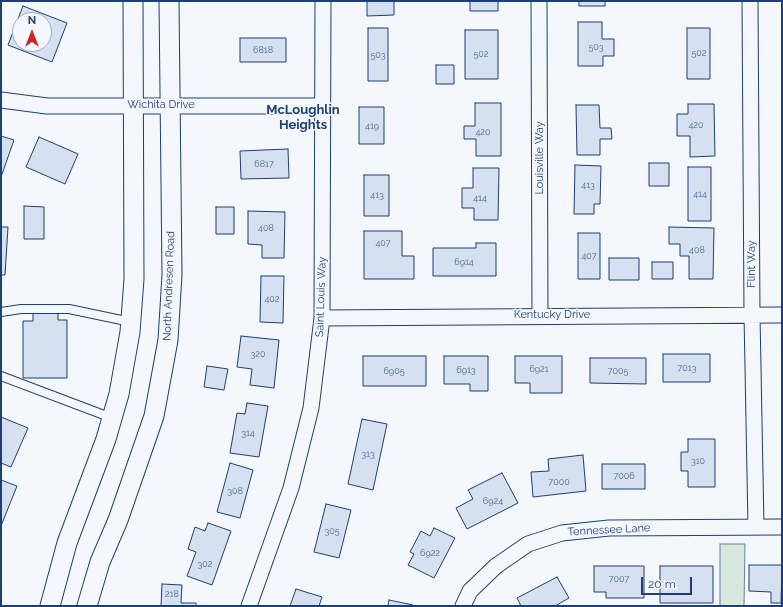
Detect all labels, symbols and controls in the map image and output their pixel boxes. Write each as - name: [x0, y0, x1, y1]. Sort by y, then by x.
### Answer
- north arrow: [12, 12, 52, 52]
- text: N: [28, 14, 36, 27]
- house number: 503: [588, 42, 604, 52]
- house number: 6818: [253, 45, 273, 55]
- house number: 502: [691, 48, 707, 58]
- house number: 502: [473, 49, 489, 59]
- house number: 503: [370, 50, 386, 60]
- street label: Wichita Drive: [127, 98, 195, 112]
- district label: McLoughlin Heights: [266, 102, 340, 133]
- house number: 420: [688, 120, 704, 130]
- house number: 419: [365, 121, 379, 131]
- street label: Louisville Way: [533, 121, 547, 195]
- house number: 420: [475, 127, 491, 137]
- house number: 6817: [254, 159, 274, 169]
- house number: 413: [581, 180, 595, 190]
- house number: 414: [693, 189, 707, 199]
- house number: 413: [370, 190, 384, 200]
- house number: 414: [473, 193, 487, 203]
- house number: 408: [258, 223, 274, 233]
- street label: North Andresen Road: [160, 231, 178, 341]
- house number: 407: [375, 238, 391, 248]
- street label: Flint Way: [745, 240, 759, 288]
- house number: 408: [689, 245, 705, 255]
- house number: 407: [581, 251, 597, 261]
- street label: Saint Louis Way: [313, 257, 329, 337]
- house number: 6914: [454, 257, 474, 267]
- house number: 402: [264, 294, 280, 304]
- street label: Kentucky Drive: [514, 308, 590, 322]
- house number: 320: [250, 349, 266, 359]
- house number: 7013: [678, 363, 696, 373]
- house number: 6921: [529, 364, 549, 374]
- house number: 6913: [456, 365, 476, 375]
- house number: 6905: [383, 366, 405, 376]
- house number: 7005: [608, 366, 628, 376]
- house number: 314: [241, 428, 255, 438]
- house number: 313: [361, 449, 375, 459]
- house number: 310: [691, 456, 705, 466]
- house number: 7006: [613, 471, 635, 481]
- house number: 7000: [548, 477, 570, 487]
- house number: 308: [227, 486, 243, 496]
- house number: 6924: [483, 496, 503, 506]
- street label: Tennessee Lane: [567, 521, 651, 539]
- house number: 305: [324, 526, 340, 536]
- house number: 6922: [420, 548, 440, 558]
- house number: 302: [197, 559, 213, 569]
- scale bar: [643, 569, 694, 595]
- house number: 7007: [609, 574, 629, 584]
- text: 20 m: [648, 577, 676, 591]
- house number: 218: [165, 589, 179, 599]

